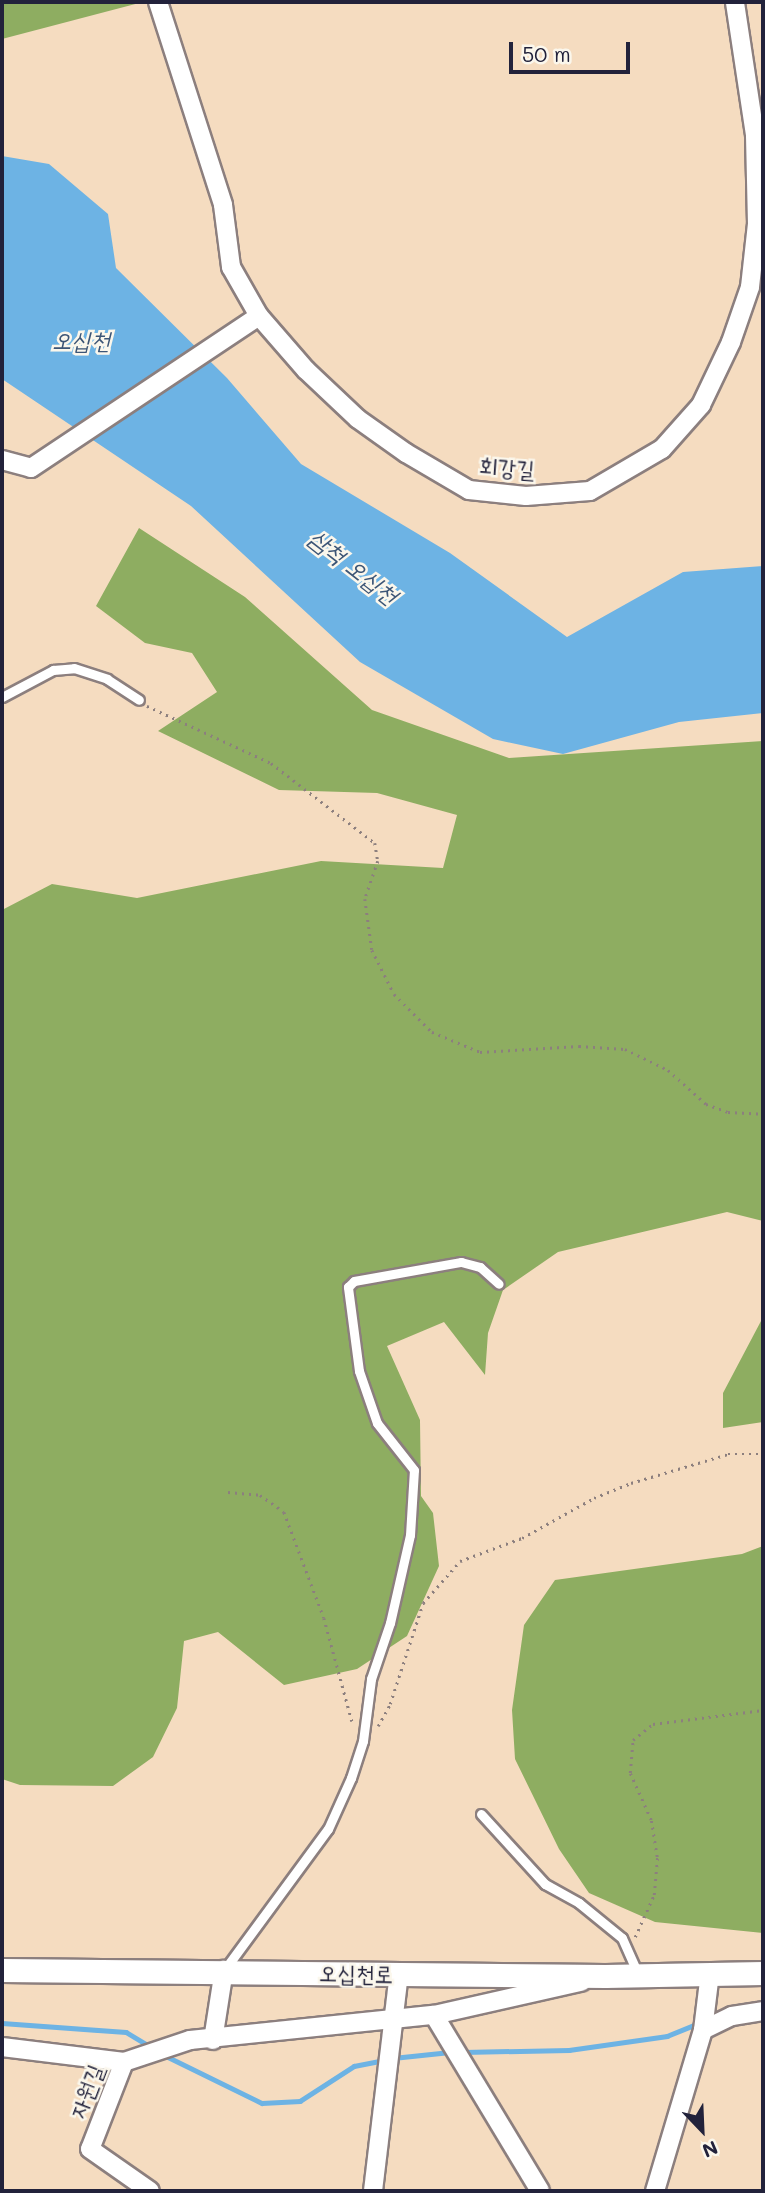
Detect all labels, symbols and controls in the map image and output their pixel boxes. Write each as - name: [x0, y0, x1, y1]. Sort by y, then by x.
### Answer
- scale bar: [513, 28, 634, 72]
- text: 50 m: [522, 40, 571, 67]
- water label: 오십천: [52, 326, 110, 354]
- street label: 회강길: [478, 451, 536, 483]
- water label: 삼척 오십천: [304, 523, 404, 609]
- street label: 오십천로: [319, 1959, 393, 1987]
- street label: 자원길: [63, 2060, 109, 2122]
- north arrow: [667, 2095, 737, 2165]
- text: N: [699, 2135, 722, 2164]

